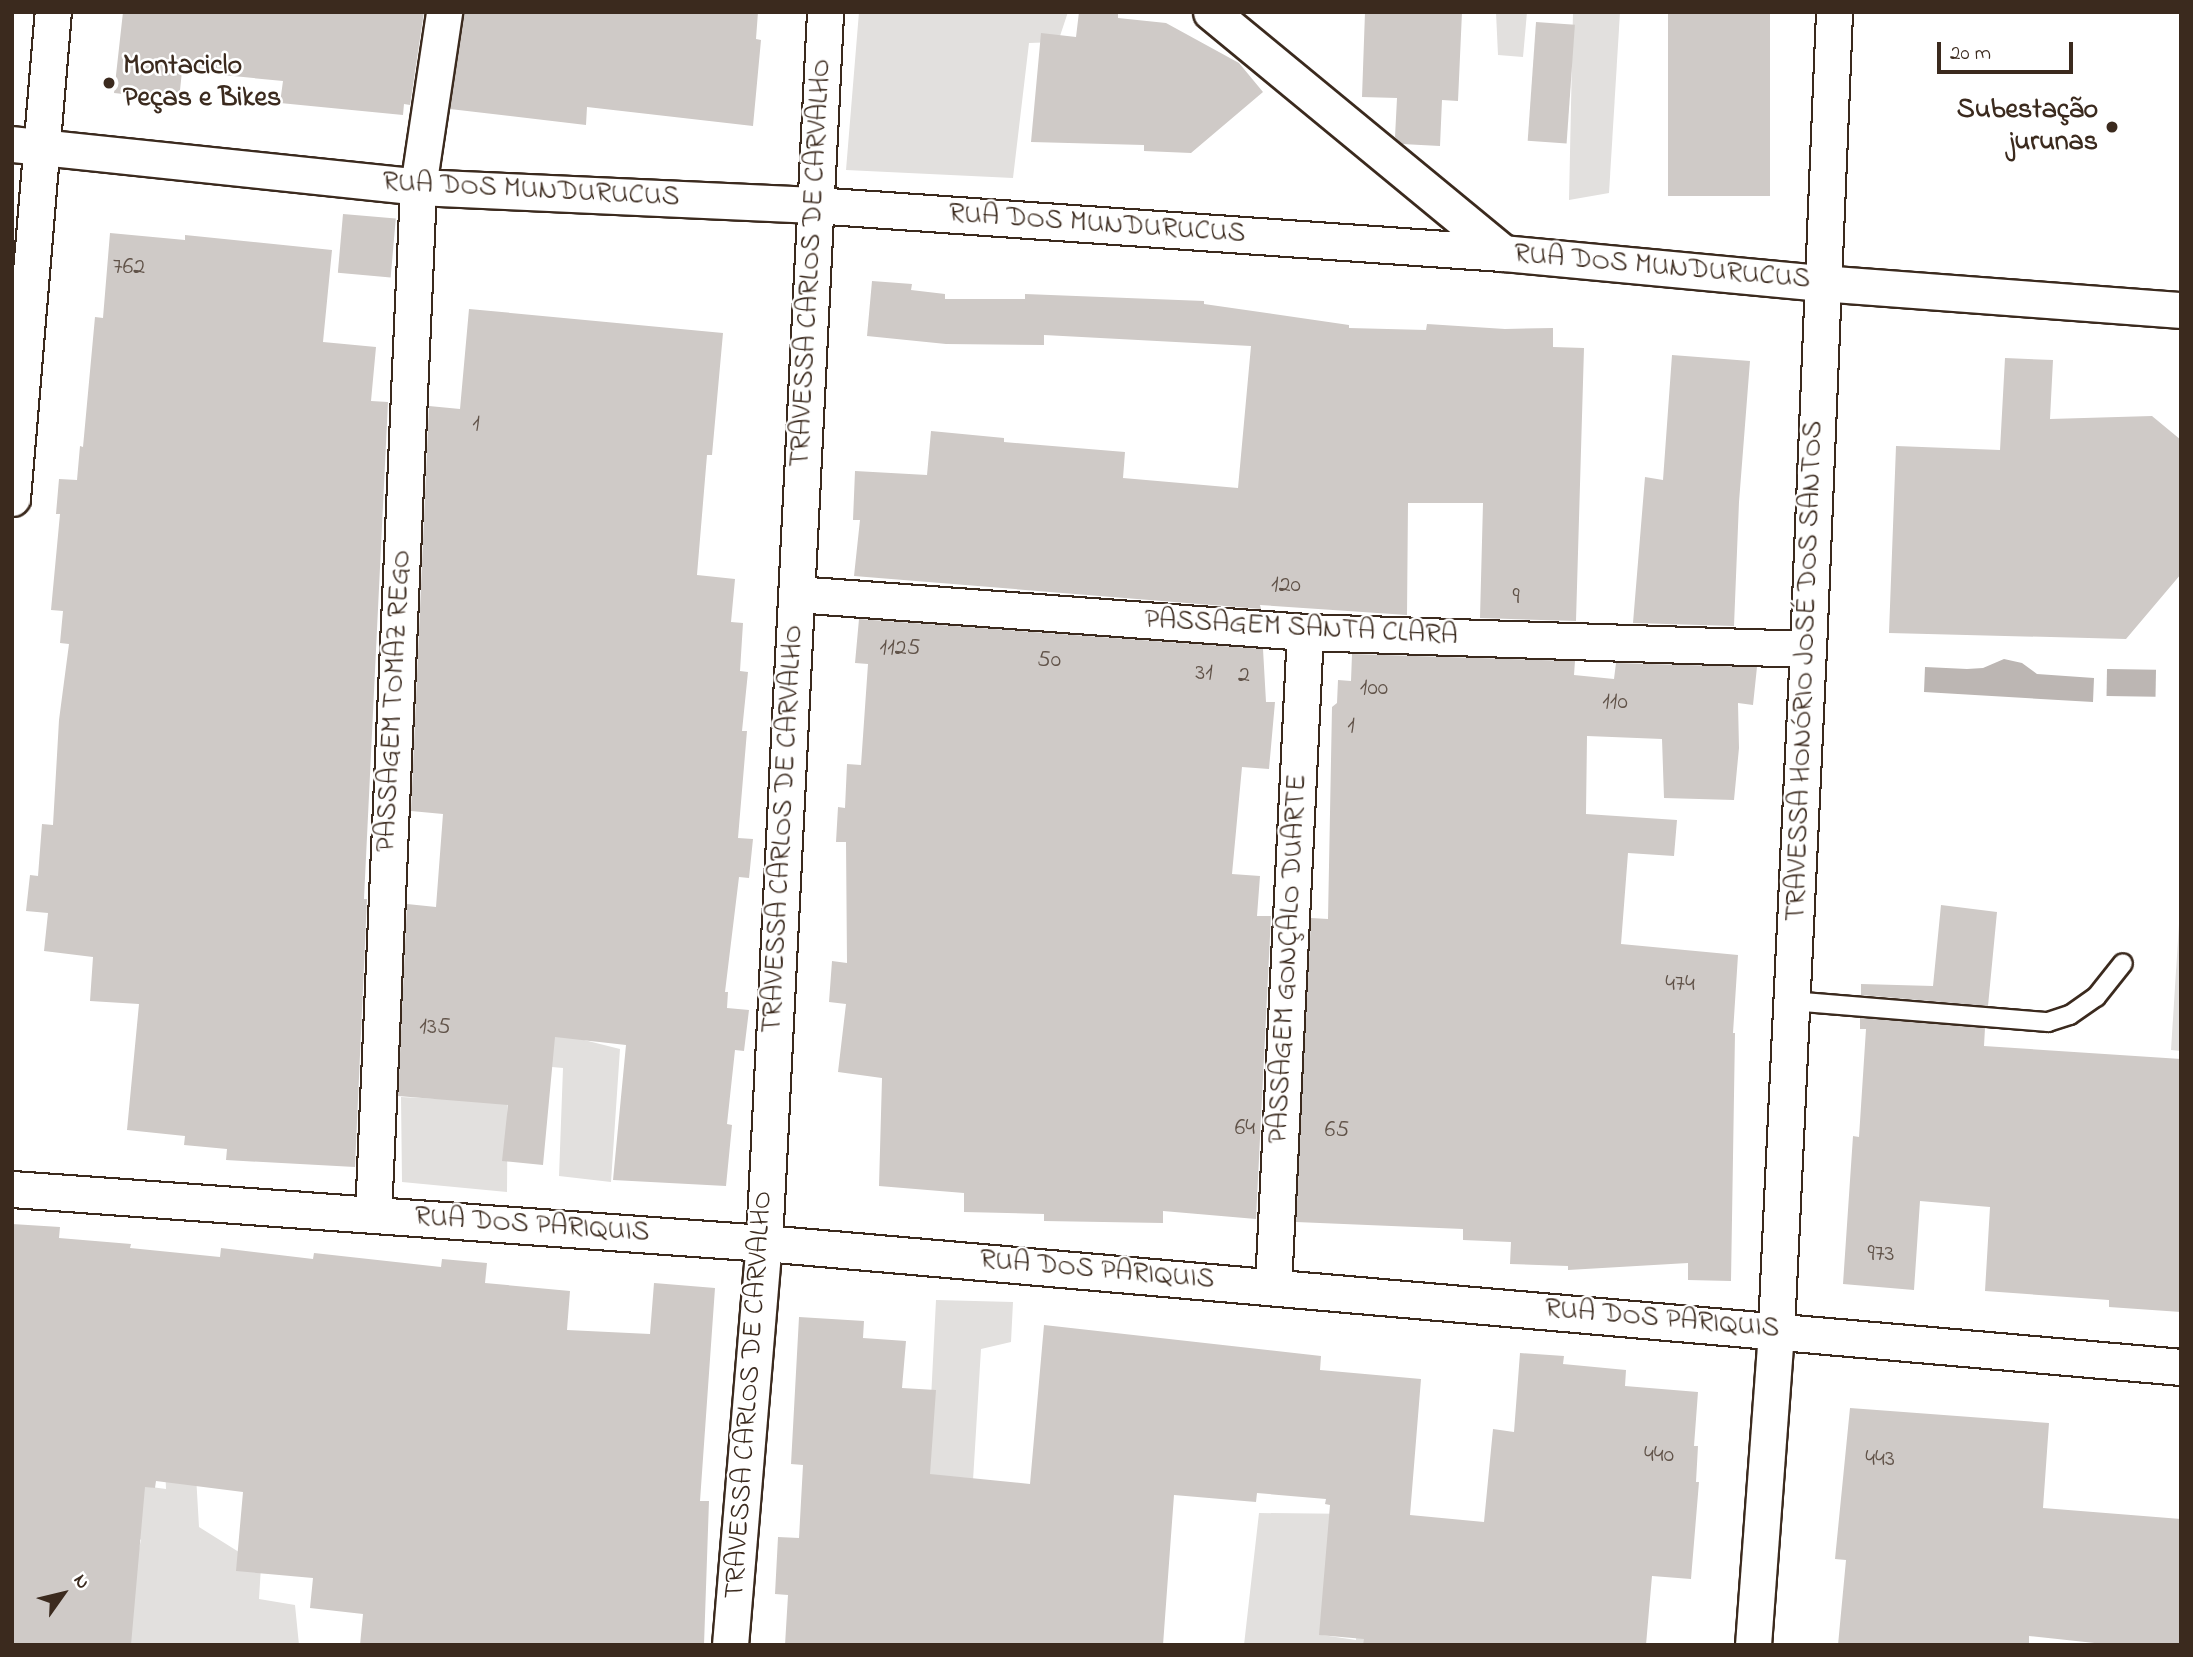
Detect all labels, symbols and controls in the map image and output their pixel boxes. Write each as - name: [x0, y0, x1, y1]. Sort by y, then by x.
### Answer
- scale bar: [1941, 28, 2078, 72]
- text: 20 m: [1950, 39, 1991, 69]
- place label: Montaciclo Peças e Bikes: [123, 50, 281, 116]
- street label: TRAVESSA CARLOS DE CARVALHO: [785, 58, 839, 468]
- marker: Montaciclo Peças e Bikes: [101, 75, 117, 91]
- place label: Subestação jurunas: [1957, 94, 2098, 160]
- marker: Subestação jurunas: [2104, 119, 2120, 135]
- street label: RUA DOS MUNDURUCUS: [382, 166, 680, 216]
- street label: RUA DOS MUNDURUCUS: [947, 198, 1247, 252]
- street label: RUA DOS MUNDURUCUS: [1512, 238, 1812, 298]
- house number: 762: [113, 254, 145, 282]
- house number: 1: [472, 411, 480, 439]
- street label: TRAVESSA HONÓRIO JOSÉ DOS SANTOS: [1780, 420, 1832, 922]
- street label: PASSAGEM TOMAZ REGO: [370, 549, 420, 853]
- house number: 120: [1271, 572, 1301, 600]
- house number: 9: [1512, 584, 1520, 612]
- street label: PASSAGEM SANTA CLARA: [1144, 604, 1458, 654]
- street label: TRAVESSA CARLOS DE CARVALHO: [757, 624, 811, 1034]
- house number: 1125: [880, 635, 920, 663]
- house number: 50: [1037, 647, 1061, 675]
- house number: 31: [1195, 660, 1213, 688]
- house number: 2: [1238, 662, 1250, 690]
- house number: 100: [1360, 675, 1388, 703]
- house number: 110: [1602, 689, 1628, 717]
- house number: 1: [1347, 713, 1355, 741]
- street label: PASSAGEM GONÇALO DUARTE: [1263, 773, 1315, 1145]
- house number: 474: [1665, 971, 1695, 999]
- house number: 135: [419, 1014, 451, 1042]
- house number: 64: [1235, 1115, 1255, 1143]
- house number: 65: [1325, 1117, 1349, 1145]
- street label: TRAVESSA CARLOS DE CARVALHO: [719, 1190, 781, 1600]
- street label: RUA DOS PARIQUIS: [413, 1201, 651, 1251]
- house number: 973: [1867, 1241, 1895, 1269]
- street label: RUA DOS PARIQUIS: [978, 1244, 1216, 1298]
- street label: RUA DOS PARIQUIS: [1543, 1293, 1781, 1347]
- house number: 440: [1644, 1442, 1674, 1470]
- house number: 443: [1865, 1446, 1895, 1474]
- north arrow: [28, 1559, 98, 1629]
- text: N: [66, 1569, 96, 1595]

